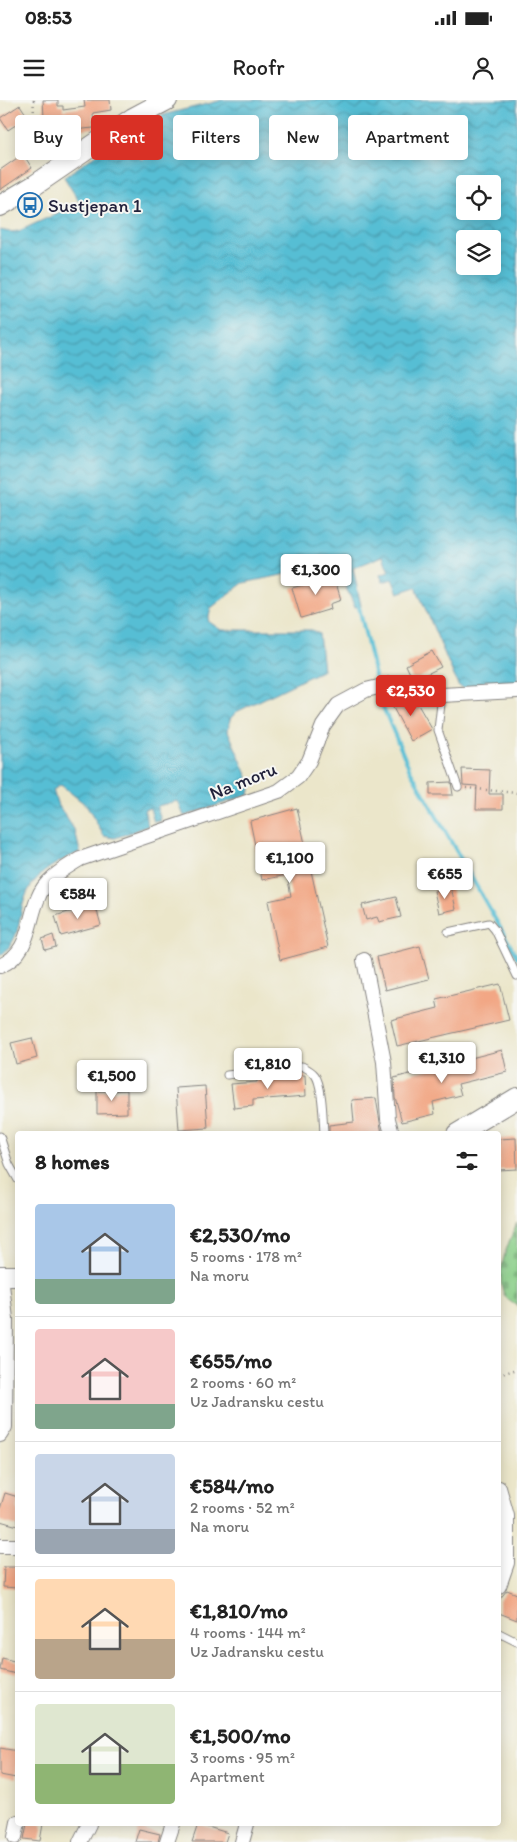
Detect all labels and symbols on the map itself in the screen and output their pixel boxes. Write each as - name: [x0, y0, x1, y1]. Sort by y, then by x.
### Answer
- bus stop icon: Sustjepan 1: [17, 192, 43, 218]
- place label: Sustjepan 1: [48, 194, 142, 217]
- pin: €1,300: [275, 554, 357, 596]
- pin: €2,530: [370, 674, 452, 717]
- street label: Na moru: [206, 757, 280, 805]
- pin: €1,100: [249, 842, 331, 884]
- pin: €655: [415, 858, 475, 900]
- pin: €584: [48, 878, 108, 920]
- pin: €1,310: [401, 1042, 483, 1084]
- pin: €1,810: [227, 1048, 309, 1090]
- pin: €1,500: [71, 1060, 153, 1102]

